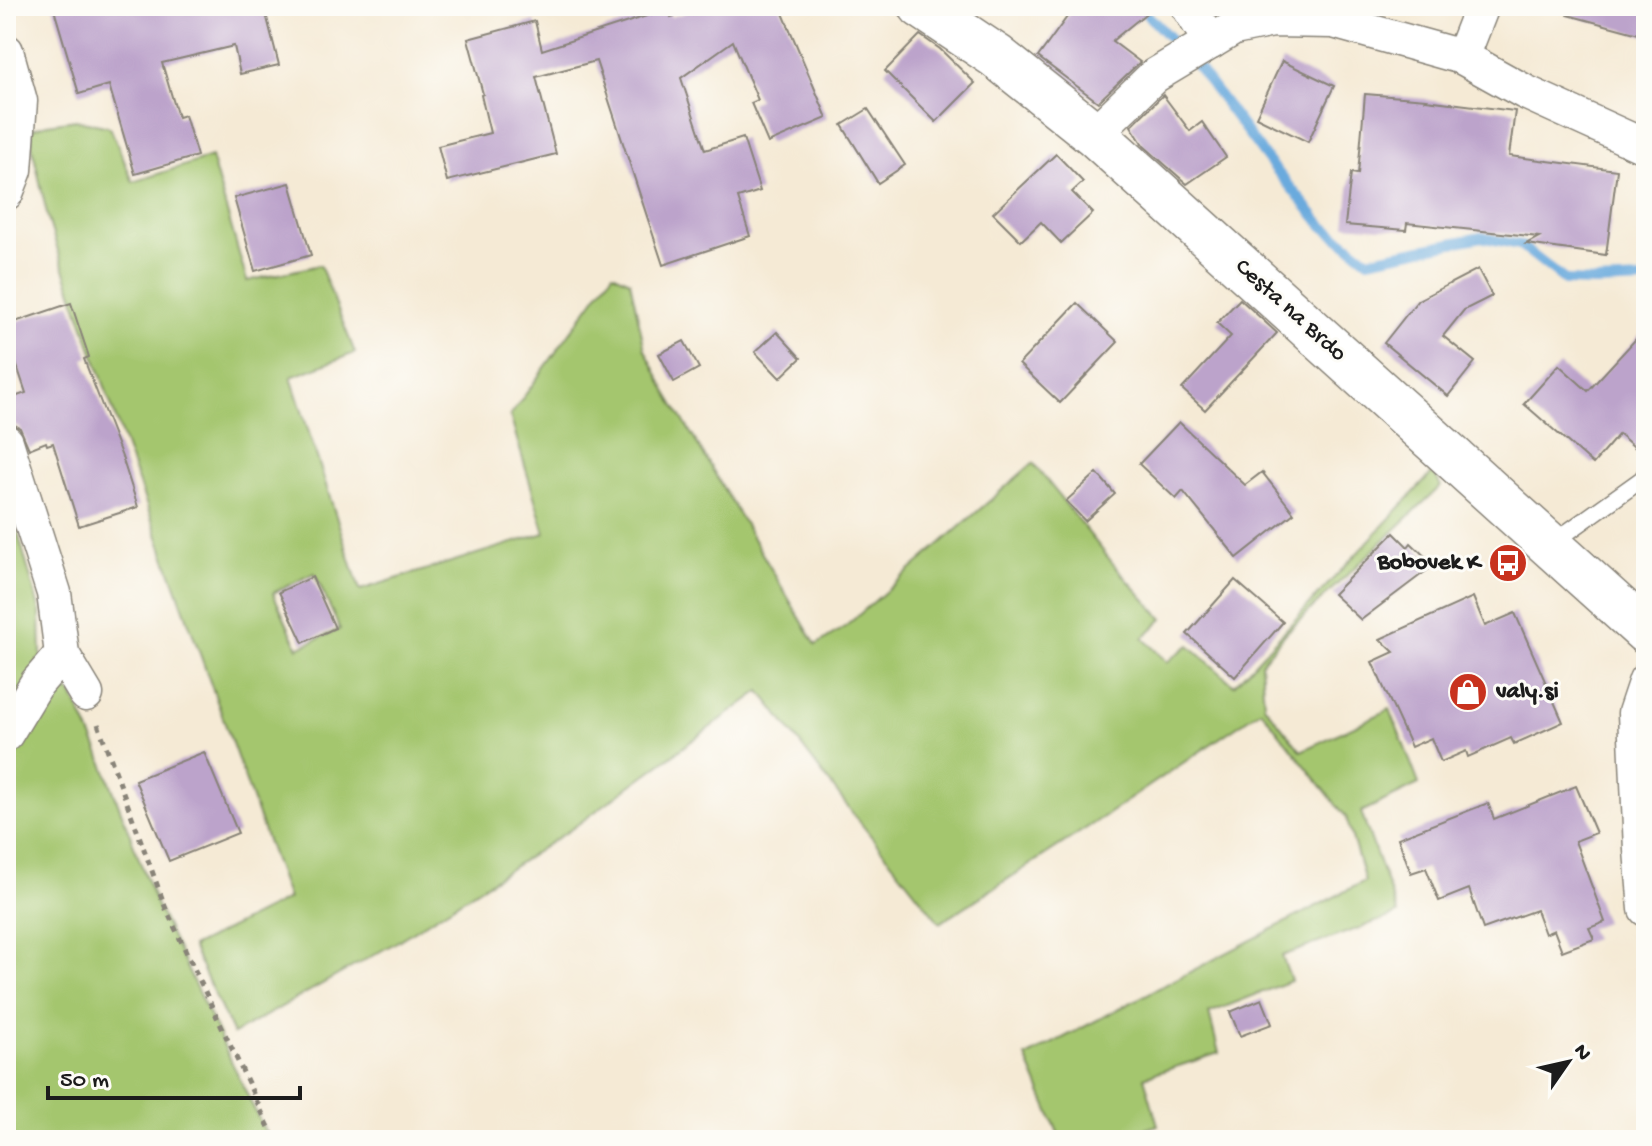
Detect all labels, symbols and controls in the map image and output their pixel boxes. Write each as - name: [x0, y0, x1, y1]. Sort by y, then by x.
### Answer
- street label: Cesta na Brdo: [1228, 253, 1352, 369]
- bus stop icon: Bobovek K: [1487, 542, 1529, 584]
- place label: Bobovek K: [1377, 549, 1483, 578]
- shop icon: valy.si: [1447, 671, 1489, 713]
- place label: valy.si: [1495, 678, 1559, 707]
- north arrow: [1528, 1022, 1608, 1102]
- text: N: [1566, 1040, 1596, 1066]
- scale bar: [48, 1050, 300, 1100]
- text: 50 m: [60, 1067, 109, 1096]

